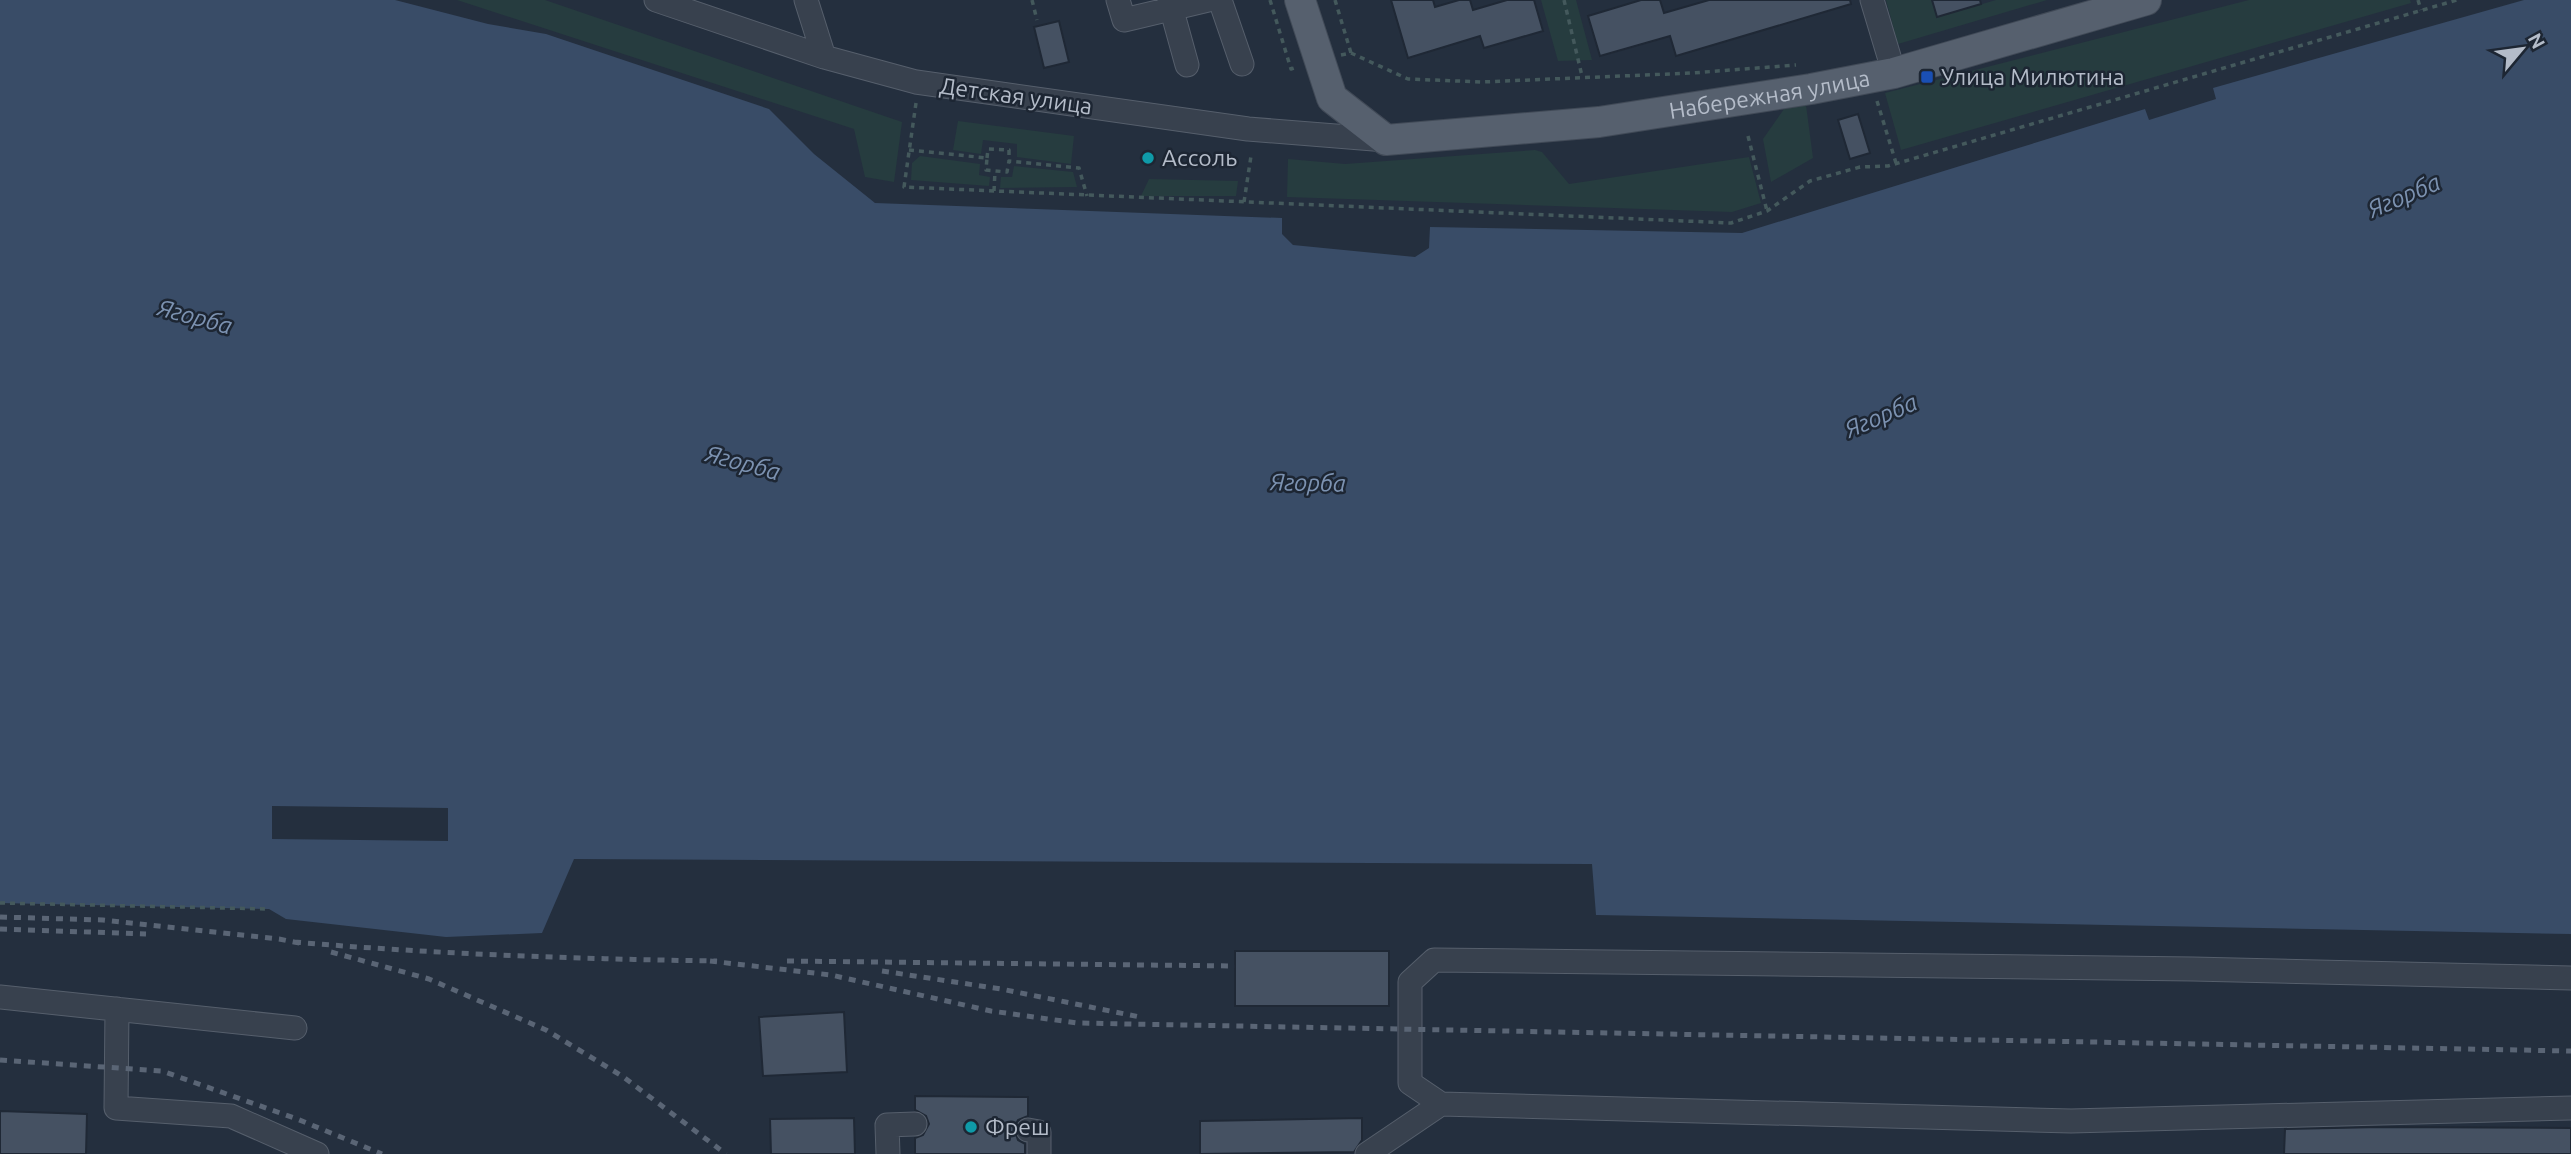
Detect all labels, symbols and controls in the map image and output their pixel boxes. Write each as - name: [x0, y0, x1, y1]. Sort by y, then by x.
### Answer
- north arrow: [2487, 14, 2557, 84]
- text: N: [2524, 29, 2550, 52]
- place label: Улица Милютина: [1941, 64, 2125, 89]
- street label: Набережная улица: [1667, 65, 1872, 123]
- marker: Улица Милютина: [1919, 69, 1935, 85]
- street label: Детская улица: [938, 72, 1094, 119]
- place label: Ассоль: [1162, 145, 1237, 170]
- marker: Ассоль: [1140, 150, 1156, 166]
- water label: Ягорба: [2363, 168, 2444, 223]
- water label: Ягорба: [154, 293, 235, 339]
- water label: Ягорба: [1840, 388, 1921, 443]
- water label: Ягорба: [702, 439, 783, 485]
- water label: Ягорба: [1269, 468, 1346, 497]
- place label: Фреш: [985, 1114, 1050, 1139]
- marker: Фреш: [963, 1119, 979, 1135]

